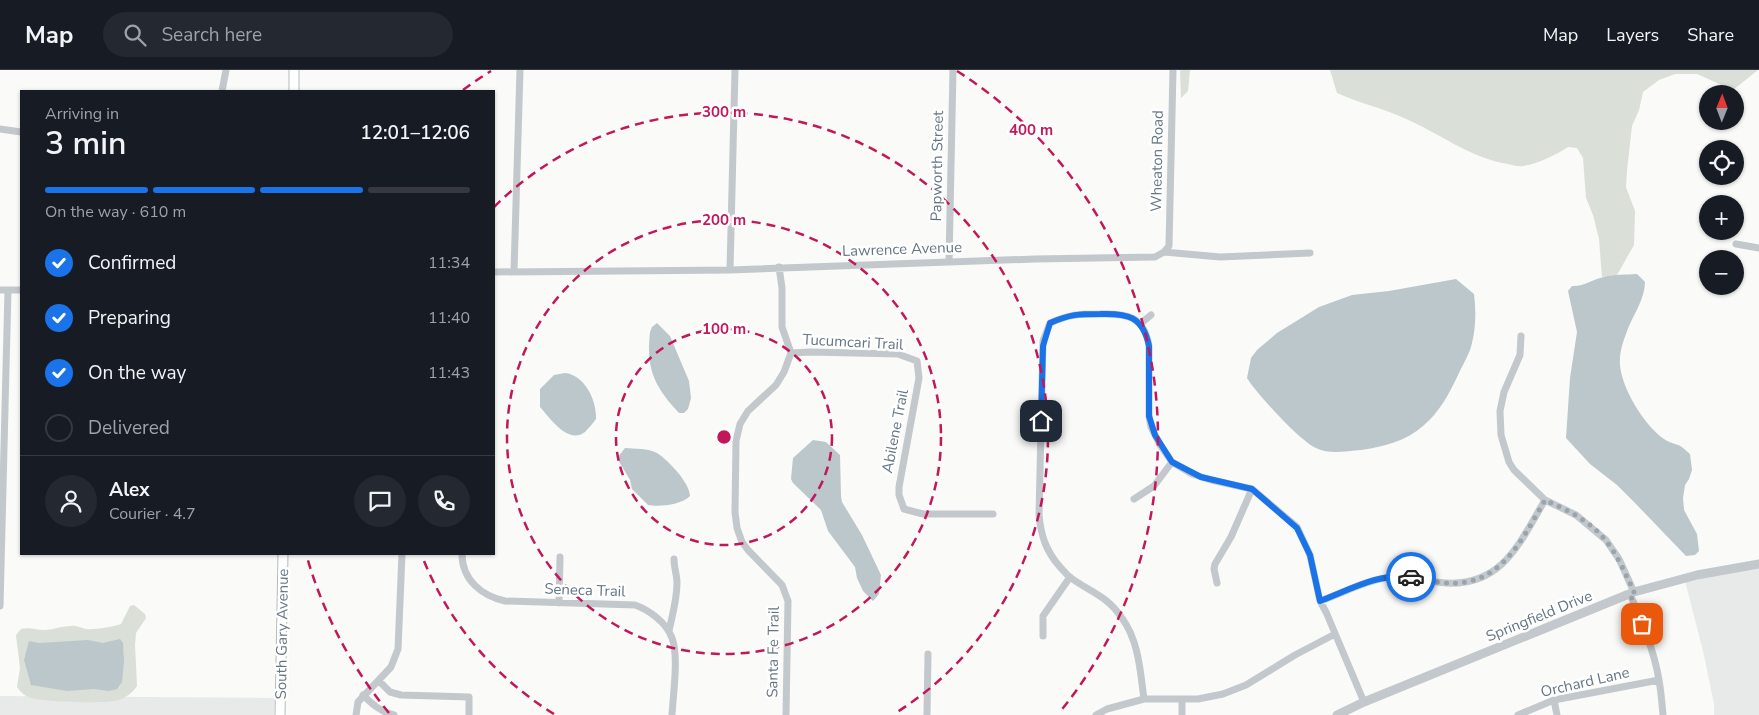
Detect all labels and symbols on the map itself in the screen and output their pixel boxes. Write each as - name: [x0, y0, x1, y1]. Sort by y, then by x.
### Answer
- north arrow: [1699, 85, 1744, 130]
- text: 300 m: [702, 102, 746, 122]
- street label: Papworth Street: [926, 110, 948, 222]
- street label: Wheaton Road: [1146, 110, 1168, 212]
- text: 400 m: [1009, 120, 1053, 140]
- text: 200 m: [702, 210, 746, 230]
- street label: Lawrence Avenue: [842, 237, 962, 261]
- text: 100 m: [702, 319, 746, 339]
- street label: Tucumcari Trail: [802, 329, 905, 355]
- street label: Abilene Trail: [877, 387, 913, 475]
- pin: [1020, 400, 1062, 442]
- centre of rings: [715, 428, 733, 446]
- courier: [1386, 552, 1436, 602]
- street label: South Gary Avenue: [271, 568, 293, 700]
- street label: Seneca Trail: [544, 579, 627, 601]
- street label: Springfield Drive: [1483, 586, 1595, 646]
- pin: [1621, 603, 1663, 645]
- street label: Santa Fe Trail: [762, 605, 784, 698]
- street label: Orchard Lane: [1539, 662, 1631, 702]

